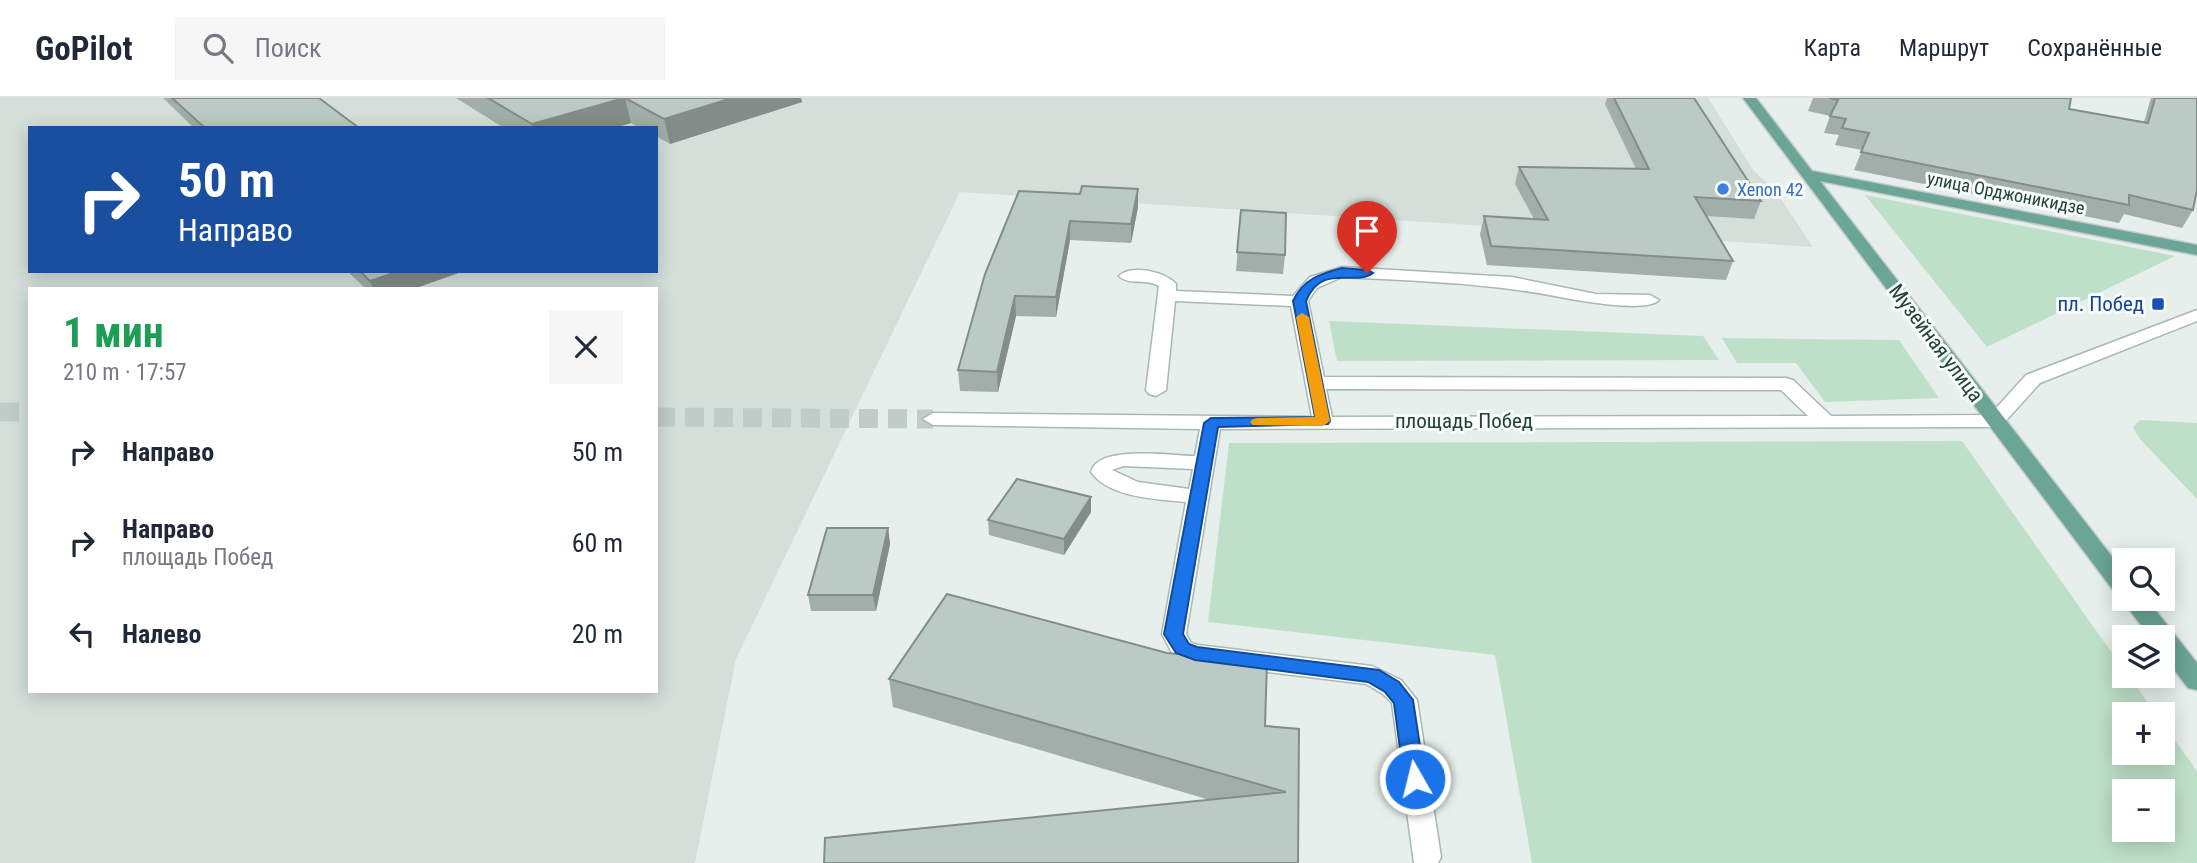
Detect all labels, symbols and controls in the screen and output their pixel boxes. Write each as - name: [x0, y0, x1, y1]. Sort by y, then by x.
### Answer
- search box: [175, 17, 665, 80]
- text: GoPilot: [35, 29, 133, 68]
- icon: search: [199, 29, 237, 67]
- text: Поиск: [255, 33, 322, 63]
- text: Карта: [1804, 34, 1861, 62]
- text: Маршрут: [1899, 34, 1989, 62]
- text: Сохранённые: [2027, 34, 2162, 62]
- text: 50 m: [178, 152, 275, 209]
- icon: right: [63, 154, 154, 245]
- street label: улица Орджоникидзе: [1925, 167, 2087, 219]
- place label: Xenon 42: [1737, 179, 1804, 200]
- marker: Xenon 42: [1715, 181, 1731, 197]
- pin: [1337, 201, 1397, 273]
- text: Направо: [178, 211, 293, 249]
- icon: arrive: [1348, 212, 1386, 250]
- street label: Музейная улица: [1884, 279, 1988, 407]
- place label: пл. Побед: [2057, 292, 2144, 316]
- marker: пл. Побед: [2150, 296, 2166, 312]
- text: 1 мин: [63, 308, 164, 357]
- button: close: [549, 310, 623, 384]
- text: 210 m · 17:57: [63, 359, 187, 386]
- street label: площадь Побед: [1395, 409, 1533, 433]
- icon: right: [63, 433, 101, 471]
- text: Направо: [122, 437, 214, 467]
- text: 50 m: [572, 437, 623, 467]
- text: Направо: [122, 514, 214, 544]
- icon: right: [63, 524, 101, 562]
- text: 60 m: [572, 528, 623, 558]
- text: площадь Побед: [122, 544, 273, 571]
- map controls: [2112, 548, 2175, 842]
- button: search: [2112, 548, 2175, 611]
- icon: left: [63, 615, 101, 653]
- text: Налево: [122, 619, 202, 649]
- text: 20 m: [572, 619, 623, 649]
- button: layers: [2112, 625, 2175, 688]
- button: +: [2112, 702, 2175, 765]
- position arrow: [1378, 742, 1452, 816]
- button: −: [2112, 779, 2175, 842]

